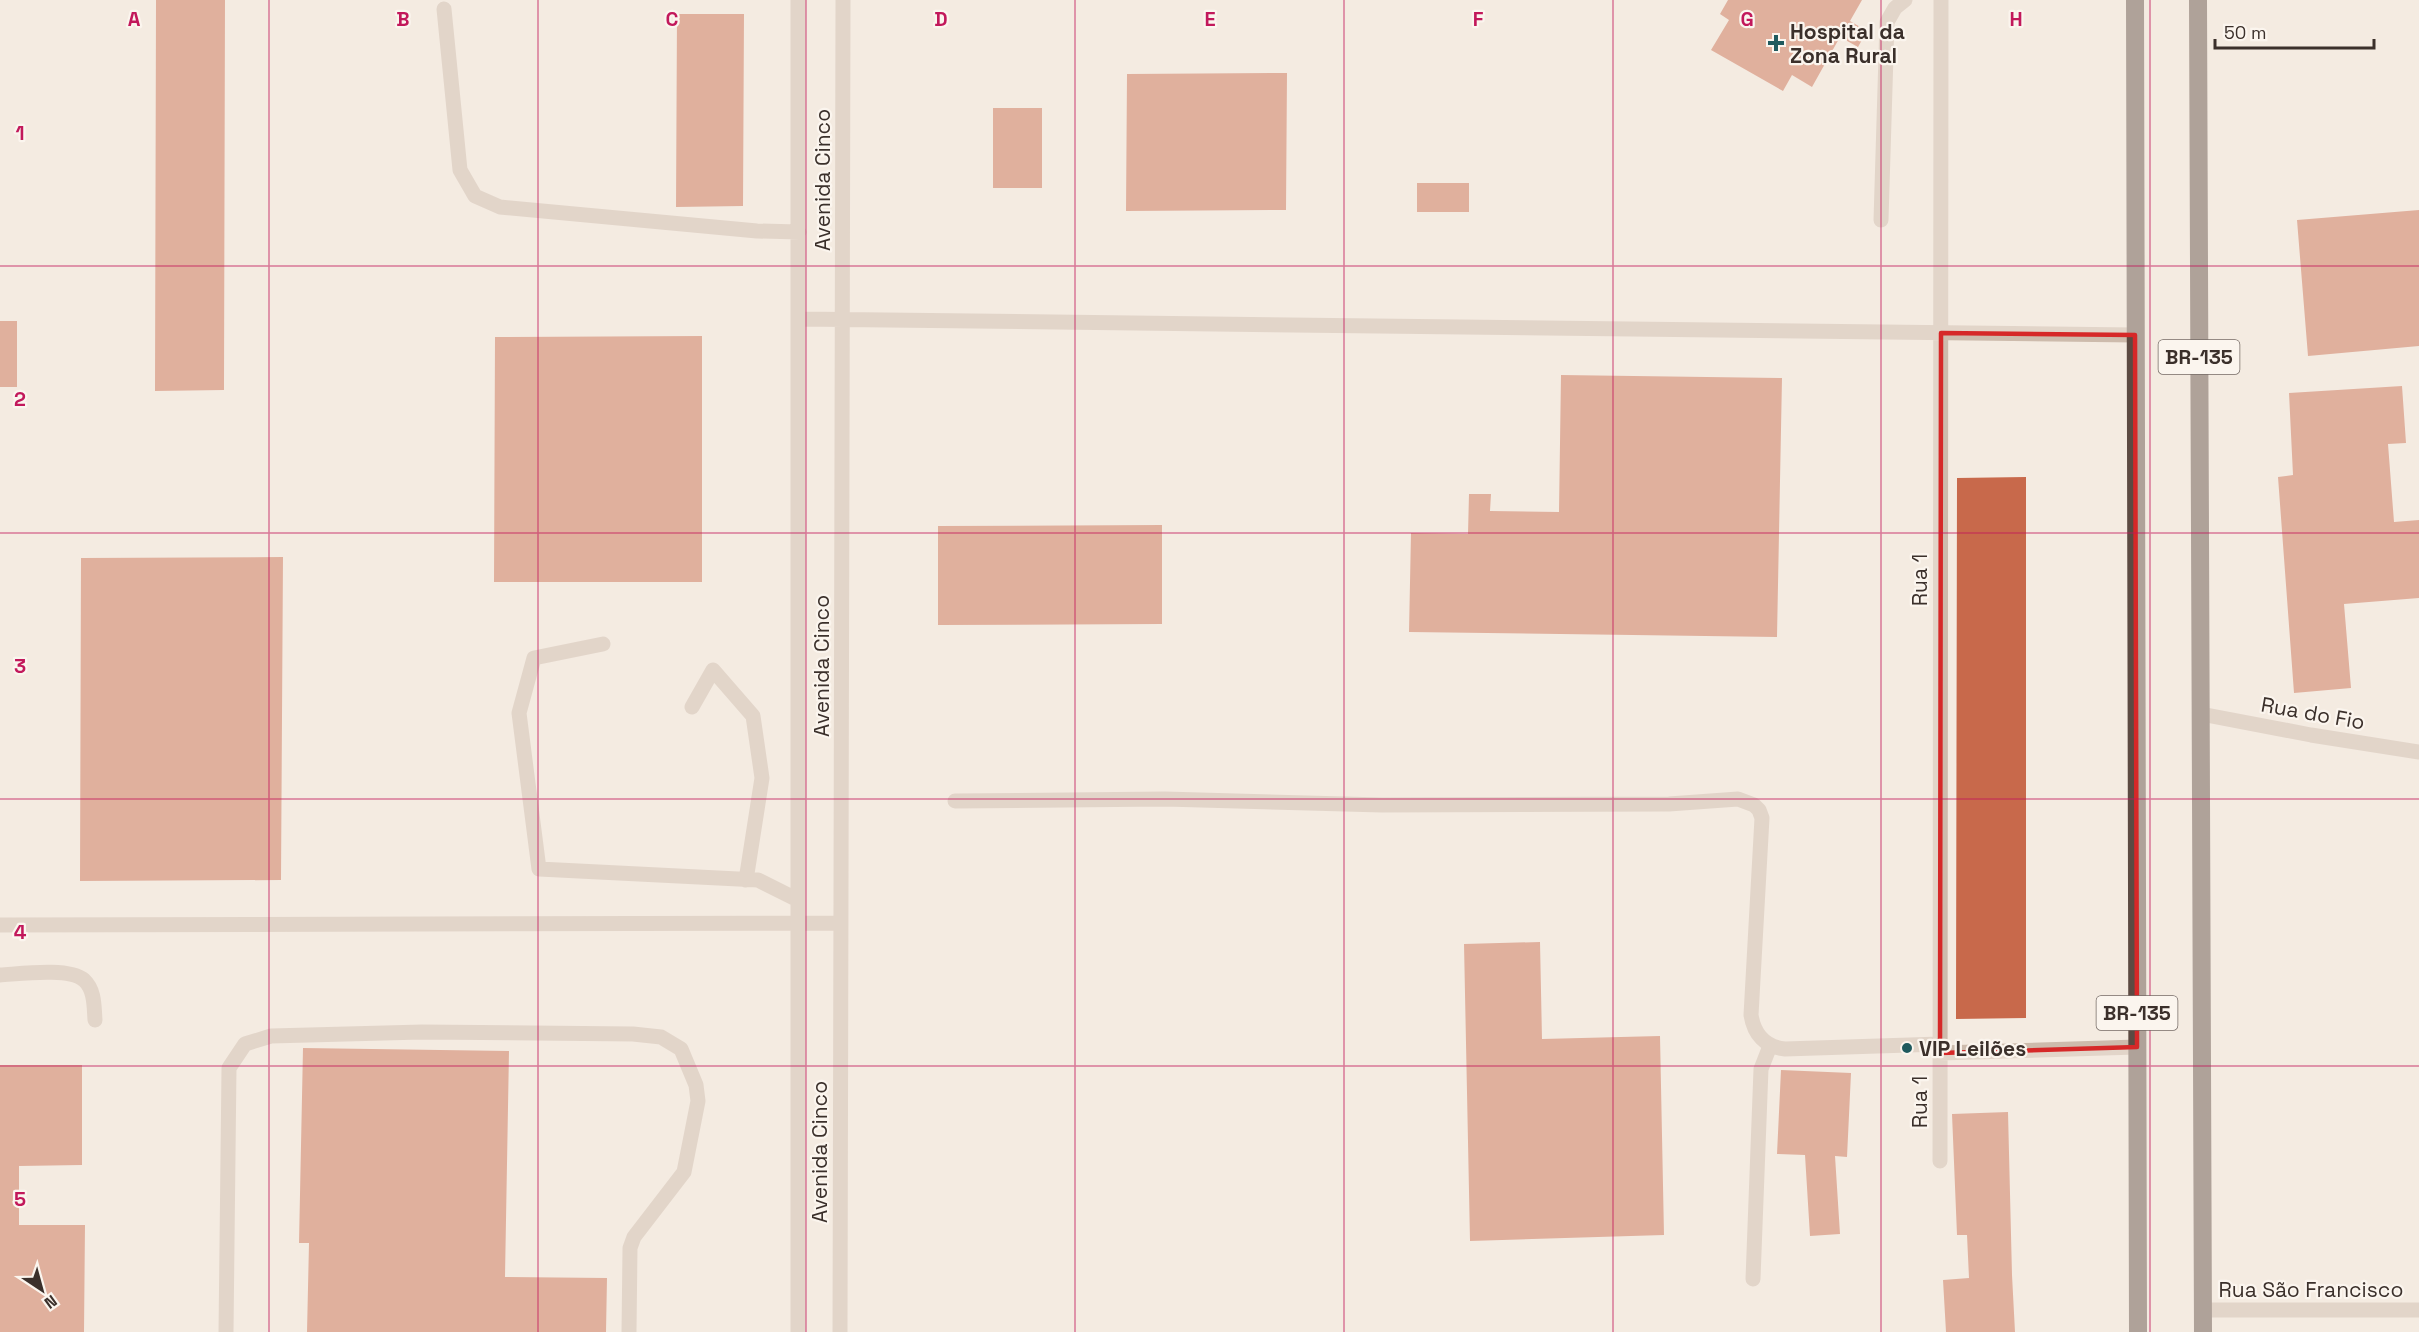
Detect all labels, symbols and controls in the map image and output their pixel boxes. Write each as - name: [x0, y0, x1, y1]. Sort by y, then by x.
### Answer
- text: A: [128, 6, 141, 32]
- text: B: [396, 6, 410, 32]
- text: C: [666, 6, 679, 32]
- text: D: [934, 6, 948, 32]
- text: E: [1204, 6, 1216, 32]
- text: F: [1473, 6, 1484, 32]
- text: G: [1740, 6, 1754, 32]
- text: H: [2009, 6, 2023, 32]
- scale bar: [2215, 12, 2374, 50]
- place label: Hospital da Zona Rural: [1790, 18, 1905, 69]
- text: 50 m: [2224, 21, 2266, 44]
- marker: Hospital da Zona Rural: [1767, 34, 1785, 52]
- street label: Avenida Cinco: [809, 109, 836, 251]
- text: 1: [15, 120, 25, 146]
- road number: BR-135: [2158, 340, 2240, 374]
- text: 2: [14, 386, 26, 412]
- street label: Rua 1: [1906, 554, 1933, 606]
- street label: Avenida Cinco: [808, 595, 835, 737]
- text: 3: [14, 653, 26, 679]
- street label: Rua do Fio: [2259, 691, 2367, 735]
- text: 4: [14, 919, 27, 945]
- road number: BR-135: [2096, 996, 2178, 1030]
- place label: VIP Leilões: [1919, 1035, 2026, 1062]
- marker: VIP Leilões: [1900, 1041, 1914, 1055]
- street label: Rua 1: [1906, 1076, 1933, 1128]
- street label: Avenida Cinco: [806, 1081, 833, 1223]
- text: 5: [14, 1186, 26, 1212]
- north arrow: [12, 1260, 72, 1320]
- street label: Rua São Francisco: [2219, 1276, 2403, 1303]
- text: N: [40, 1290, 61, 1313]

